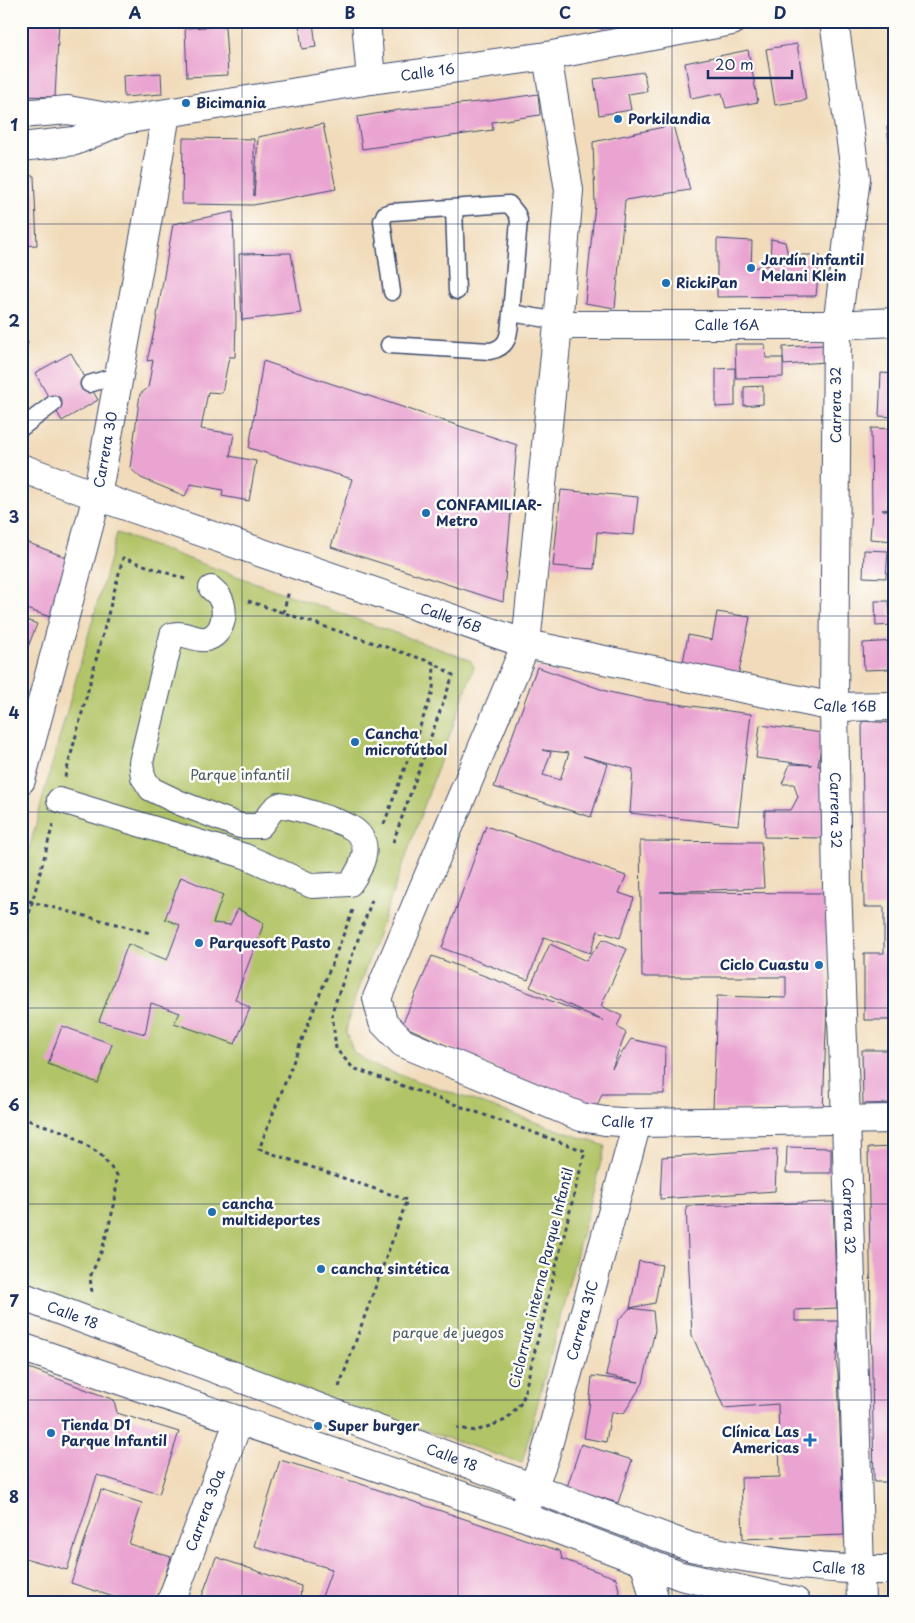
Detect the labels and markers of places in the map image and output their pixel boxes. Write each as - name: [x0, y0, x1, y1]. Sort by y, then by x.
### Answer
- place label: Bicimania: [196, 92, 267, 113]
- marker: Bicimania: [180, 97, 192, 109]
- place label: Porkilandia: [628, 108, 711, 129]
- marker: Porkilandia: [612, 113, 624, 125]
- place label: Jardín Infantil Melani Klein: [761, 249, 864, 286]
- marker: Jardín Infantil Melani Klein: [745, 262, 757, 274]
- place label: RickiPan: [676, 272, 738, 293]
- marker: RickiPan: [660, 277, 672, 289]
- place label: CONFAMILIAR- Metro: [436, 494, 543, 531]
- marker: CONFAMILIAR- Metro: [420, 507, 432, 519]
- place label: Cancha microfútbol: [365, 723, 447, 760]
- marker: Cancha microfútbol: [349, 736, 361, 748]
- place label: Parquesoft Pasto: [209, 932, 330, 953]
- marker: Parquesoft Pasto: [193, 937, 205, 949]
- place label: Ciclo Cuastu: [720, 954, 809, 975]
- marker: Ciclo Cuastu: [813, 959, 825, 971]
- place label: cancha multideportes: [222, 1193, 320, 1230]
- marker: cancha multideportes: [206, 1206, 218, 1218]
- place label: cancha sintética: [331, 1258, 450, 1279]
- marker: cancha sintética: [315, 1263, 327, 1275]
- place label: Tienda D1 Parque Infantil: [61, 1414, 167, 1451]
- place label: Super burger: [328, 1415, 420, 1436]
- marker: Super burger: [312, 1420, 324, 1432]
- place label: Clínica Las Americas: [722, 1421, 799, 1458]
- marker: Tienda D1 Parque Infantil: [45, 1427, 57, 1439]
- marker: Clínica Las Americas: [803, 1433, 817, 1447]

